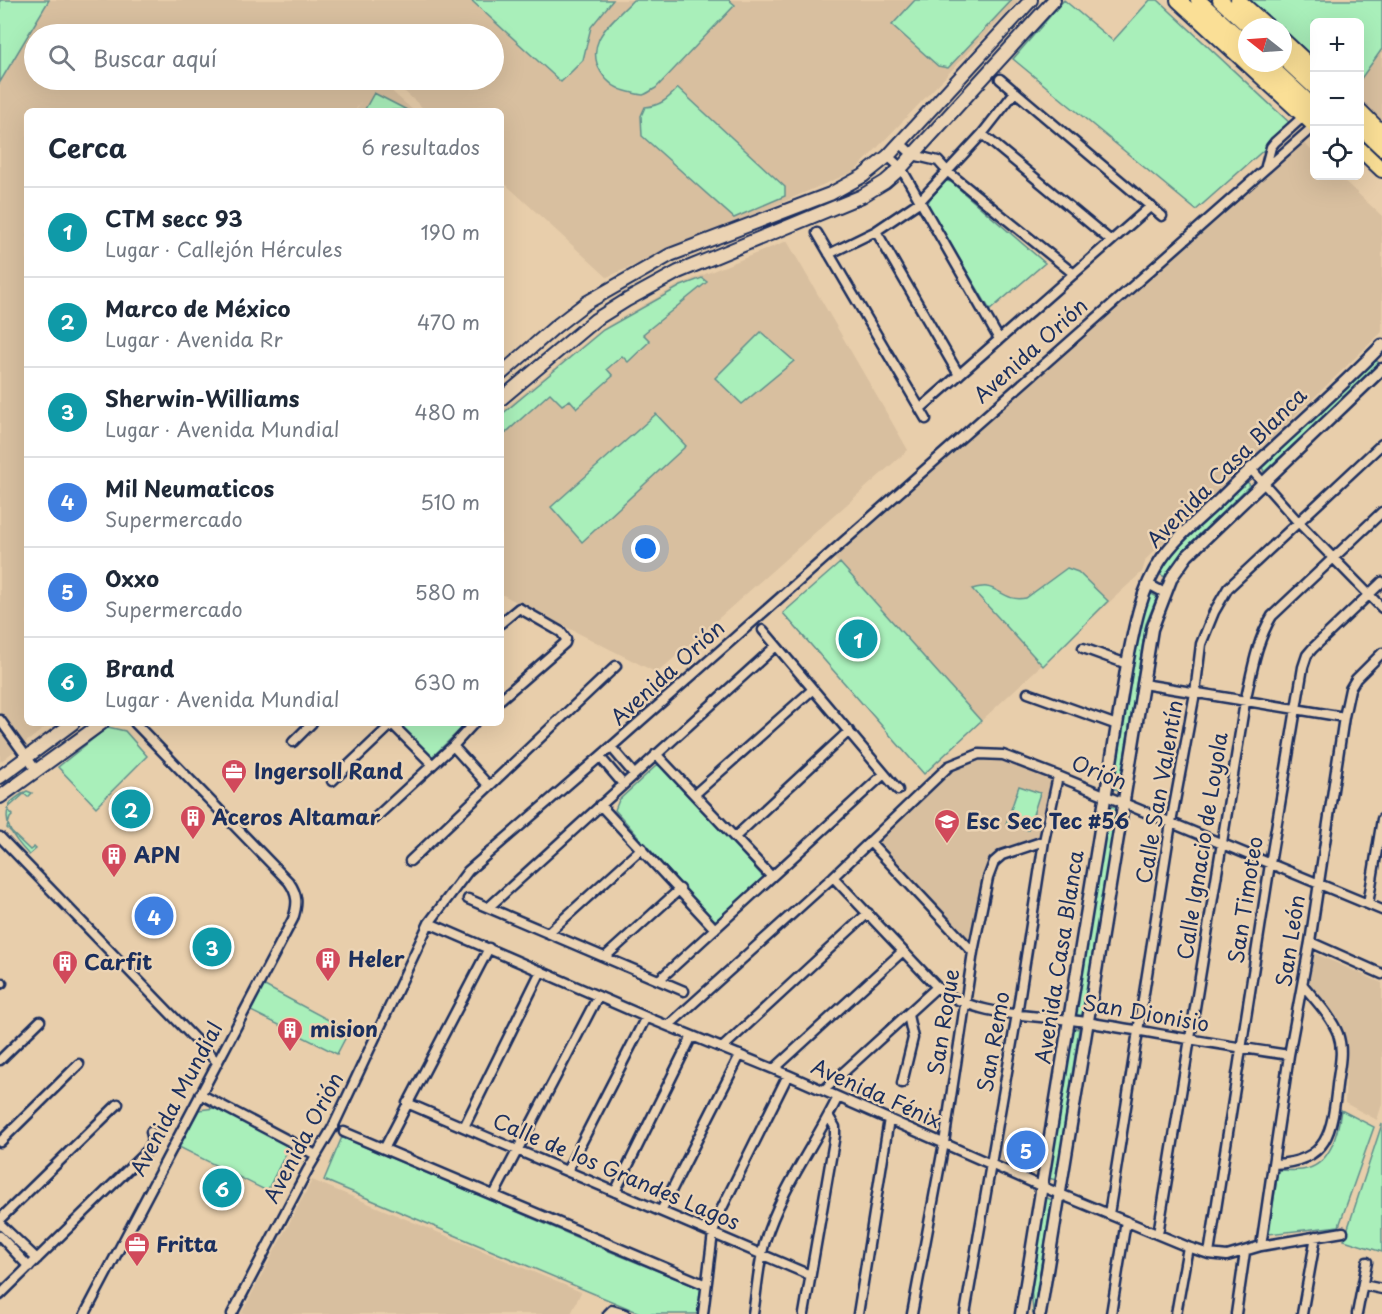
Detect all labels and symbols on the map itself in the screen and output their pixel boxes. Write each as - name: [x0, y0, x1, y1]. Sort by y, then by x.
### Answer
- north arrow: [1238, 18, 1292, 72]
- street label: Avenida Orión: [965, 289, 1094, 410]
- street label: Avenida Casa Blanca: [1138, 379, 1313, 554]
- your location: [631, 534, 660, 563]
- street label: Avenida Orión: [602, 611, 731, 732]
- pin: 1: [838, 616, 878, 662]
- street label: Calle San Valentín: [1126, 697, 1190, 886]
- street label: Calle Ignacio de Loyola: [1167, 730, 1235, 962]
- street label: Orión: [1067, 746, 1132, 797]
- place label: Ingersoll Rand: [254, 754, 403, 786]
- office icon: Ingersoll Rand: [219, 757, 249, 795]
- pin: 2: [112, 786, 150, 832]
- place label: Aceros Altamar: [211, 800, 380, 832]
- building icon: Aceros Altamar: [178, 803, 208, 841]
- place label: Esc Sec Tec #56: [966, 804, 1130, 836]
- school or university icon: Esc Sec Tec #56: [932, 807, 962, 845]
- street label: San Timoteo: [1218, 834, 1270, 966]
- place label: APN: [134, 838, 181, 870]
- building icon: APN: [99, 841, 129, 879]
- street label: Avenida Casa Blanca: [1025, 848, 1091, 1066]
- street label: San León: [1266, 892, 1312, 989]
- pin: 4: [134, 894, 174, 938]
- pin: 3: [192, 924, 232, 970]
- place label: Heler: [348, 942, 405, 974]
- place label: Carfit: [84, 945, 152, 977]
- building icon: Heler: [313, 945, 343, 983]
- building icon: Carfit: [50, 948, 80, 986]
- street label: San Roque: [918, 966, 966, 1077]
- street label: San Dionisio: [1081, 985, 1212, 1039]
- street label: San Remo: [967, 989, 1017, 1095]
- place label: mision: [310, 1012, 378, 1044]
- street label: Avenida Mundial: [121, 1015, 229, 1181]
- building icon: mision: [275, 1015, 305, 1053]
- street label: Avenida Fénix: [807, 1049, 947, 1135]
- street label: Avenida Orión: [254, 1066, 350, 1208]
- street label: Calle de los Grandes Lagos: [488, 1103, 745, 1237]
- pin: 5: [1006, 1128, 1046, 1172]
- pin: 6: [202, 1166, 242, 1210]
- place label: Fritta: [156, 1227, 218, 1259]
- office icon: Fritta: [122, 1230, 152, 1268]

